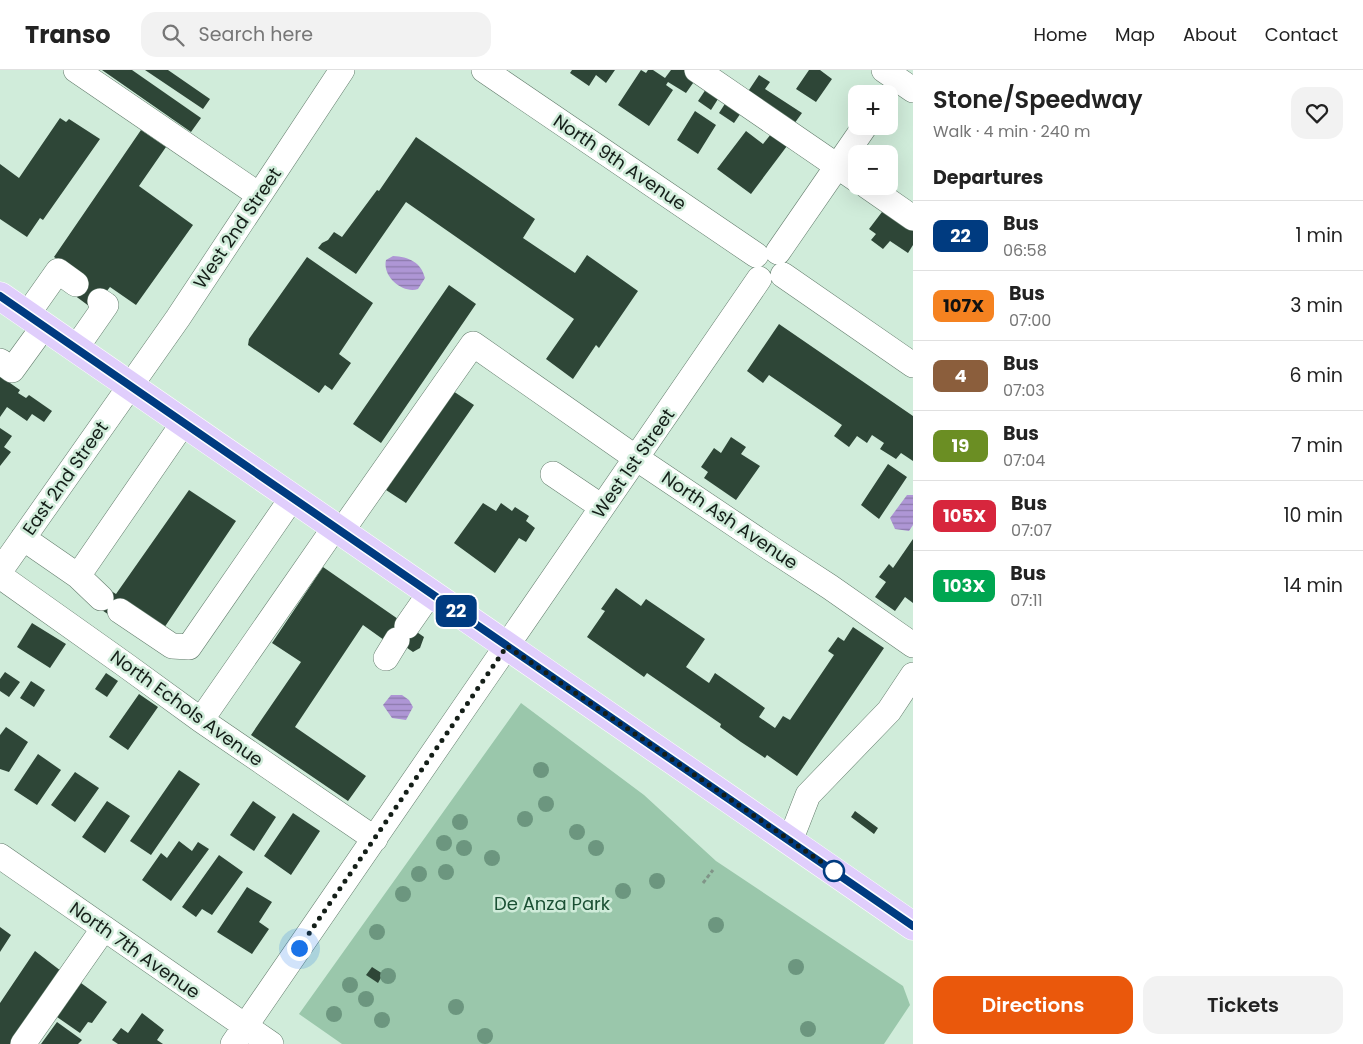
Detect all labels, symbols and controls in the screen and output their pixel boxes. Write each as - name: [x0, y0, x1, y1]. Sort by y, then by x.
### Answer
- search box: [141, 12, 491, 57]
- text: Transo: [25, 18, 111, 51]
- icon: search: [159, 21, 187, 49]
- text: Search here: [199, 21, 313, 48]
- text: Home: [1033, 22, 1087, 47]
- text: Map: [1115, 22, 1155, 47]
- text: About: [1183, 22, 1237, 47]
- text: Contact: [1265, 22, 1338, 47]
- text: Stone/Speedway: [933, 83, 1142, 116]
- map controls: [848, 85, 898, 195]
- button: +: [848, 85, 898, 135]
- button: heart: [1291, 87, 1343, 139]
- street label: North 9th Avenue: [549, 108, 691, 216]
- text: Walk · 4 min · 240 m: [933, 120, 1091, 143]
- button: −: [848, 145, 898, 195]
- street label: West 2nd Street: [187, 163, 287, 293]
- text: Departures: [933, 164, 1043, 191]
- text: Bus: [1003, 210, 1039, 237]
- text: 1 min: [1295, 222, 1343, 249]
- text: 22: [950, 223, 971, 248]
- text: 06:58: [1003, 239, 1047, 262]
- text: Bus: [1009, 280, 1045, 307]
- text: 3 min: [1290, 292, 1343, 319]
- text: 107X: [943, 293, 984, 318]
- text: 07:00: [1009, 309, 1051, 332]
- text: Bus: [1003, 350, 1039, 377]
- text: 6 min: [1289, 362, 1343, 389]
- text: 4: [954, 363, 967, 388]
- text: 07:03: [1003, 379, 1045, 402]
- street label: West 1st Street: [586, 403, 680, 523]
- street label: East 2nd Street: [16, 416, 114, 540]
- text: Bus: [1003, 420, 1039, 447]
- text: 7 min: [1291, 432, 1343, 459]
- text: 19: [952, 433, 969, 458]
- text: 07:04: [1003, 449, 1045, 472]
- street label: North Ash Avenue: [657, 465, 803, 575]
- text: Bus: [1011, 490, 1047, 517]
- text: 10 min: [1284, 502, 1343, 529]
- text: 105X: [943, 503, 986, 528]
- text: 07:07: [1011, 519, 1052, 542]
- text: Bus: [1010, 560, 1046, 587]
- text: 14 min: [1283, 572, 1343, 599]
- text: 103X: [943, 573, 985, 598]
- text: 07:11: [1010, 589, 1043, 612]
- line badge: 22: [434, 595, 478, 627]
- text: 22: [446, 598, 466, 623]
- street label: North Echols Avenue: [106, 644, 268, 772]
- unlabelled marker: [823, 860, 845, 882]
- park label: De Anza Park: [494, 891, 611, 916]
- street label: North 7th Avenue: [65, 896, 205, 1004]
- your location: [287, 936, 312, 961]
- button: Directions: [933, 976, 1133, 1034]
- button: Tickets: [1143, 976, 1343, 1034]

